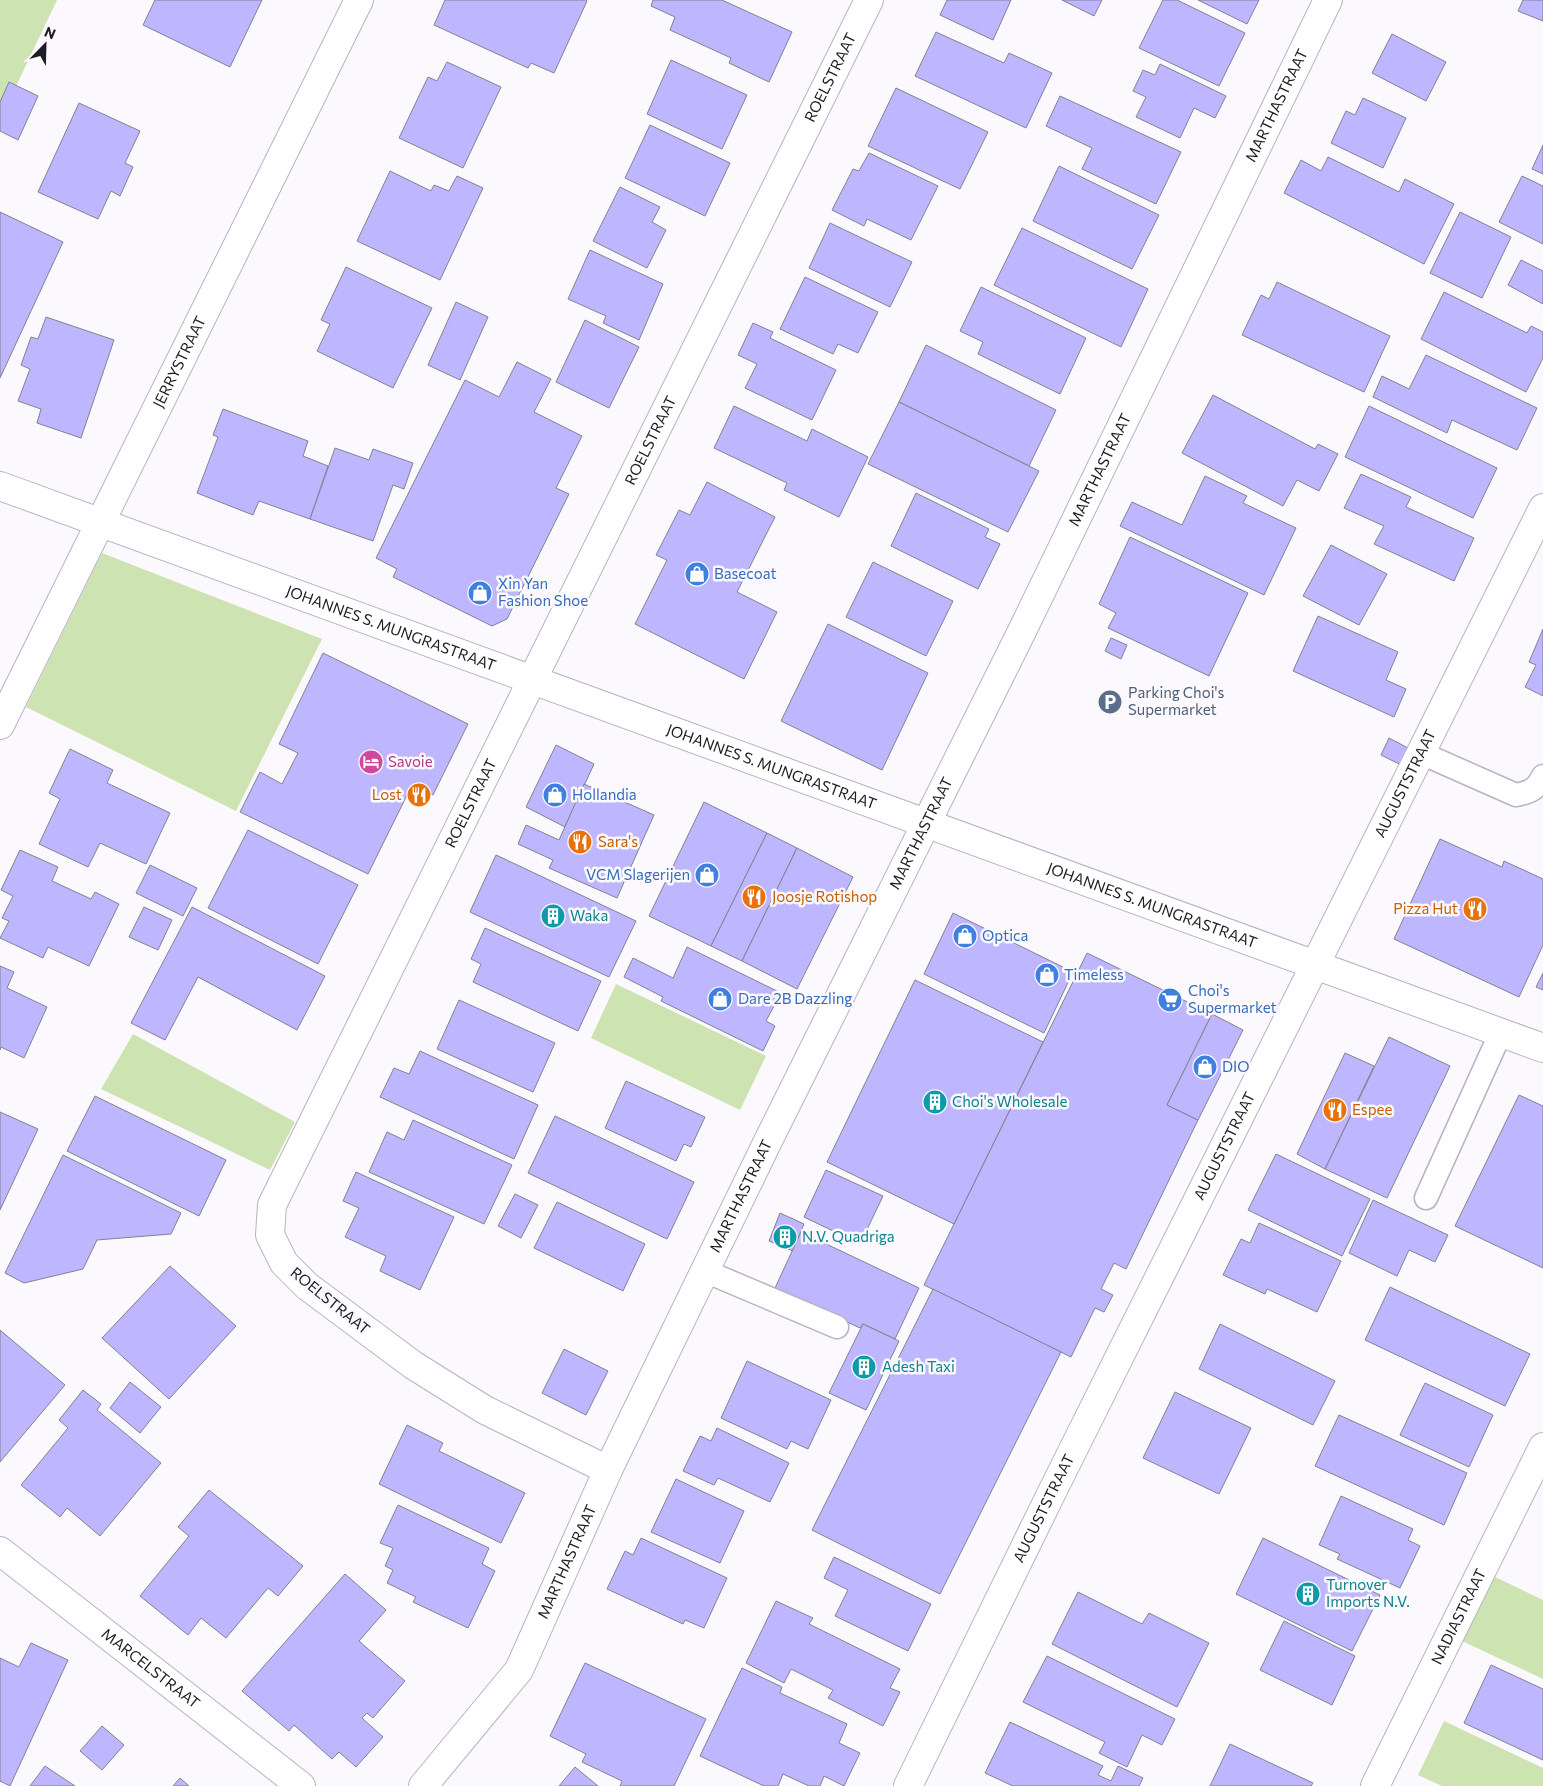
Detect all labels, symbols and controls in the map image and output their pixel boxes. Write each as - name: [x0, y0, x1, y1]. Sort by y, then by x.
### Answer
- north arrow: [20, 20, 70, 70]
- text: N: [42, 23, 58, 42]
- street label: ROELSTRAAT: [800, 29, 859, 125]
- street label: MARTHASTRAAT: [1241, 46, 1311, 164]
- street label: JERRYSTRAAT: [149, 313, 209, 410]
- street label: ROELSTRAAT: [620, 392, 680, 488]
- street label: MARTHASTRAAT: [1064, 410, 1134, 529]
- shop icon: Basecoat: [684, 561, 710, 587]
- place label: Basecoat: [714, 564, 777, 582]
- place label: Xin Yan Fashion Shoe: [498, 574, 588, 609]
- shop icon: Xin Yan Fashion Shoe: [467, 580, 493, 606]
- street label: JOHANNES S. MUNGRASTRAAT: [284, 581, 499, 674]
- place label: Parking Choi's Supermarket: [1128, 683, 1225, 718]
- parking icon: Parking Choi's Supermarket: [1097, 689, 1123, 715]
- street label: JOHANNES S. MUNGRASTRAAT: [664, 720, 879, 813]
- street label: AUGUSTSTRAAT: [1370, 726, 1439, 840]
- hotel icon: Savoie: [358, 749, 384, 775]
- place label: Savoie: [388, 752, 433, 770]
- street label: ROELSTRAAT: [440, 755, 500, 850]
- street label: MARTHASTRAAT: [885, 774, 956, 892]
- restaurant icon: Lost: [406, 782, 432, 808]
- shop icon: Hollandia: [542, 782, 568, 808]
- place label: Lost: [372, 785, 402, 803]
- place label: Hollandia: [572, 785, 637, 803]
- restaurant icon: Sara's: [567, 829, 593, 855]
- place label: Sara's: [598, 832, 638, 850]
- street label: JOHANNES S. MUNGRASTRAAT: [1045, 858, 1260, 951]
- shop icon: VCM Slagerijen: [694, 862, 720, 888]
- place label: VCM Slagerijen: [586, 865, 690, 883]
- restaurant icon: Joosje Rotishop: [741, 884, 767, 910]
- place label: Joosje Rotishop: [772, 887, 877, 905]
- restaurant icon: Pizza Hut: [1462, 896, 1488, 922]
- place label: Pizza Hut: [1393, 899, 1458, 917]
- building icon: Waka: [540, 903, 566, 929]
- place label: Waka: [570, 906, 608, 924]
- shop icon: Optica: [952, 923, 978, 949]
- place label: Optica: [982, 926, 1028, 944]
- shop icon: Timeless: [1034, 962, 1060, 988]
- place label: Timeless: [1064, 965, 1124, 983]
- place label: Choi's Supermarket: [1188, 981, 1277, 1016]
- shop icon: Dare 2B Dazzling: [707, 986, 733, 1012]
- supermarket icon: Choi's Supermarket: [1157, 987, 1183, 1013]
- place label: Dare 2B Dazzling: [738, 989, 852, 1007]
- shop icon: DIO: [1192, 1054, 1218, 1080]
- place label: DIO: [1222, 1057, 1250, 1075]
- street label: AUGUSTSTRAAT: [1189, 1088, 1258, 1203]
- building icon: Choi's Wholesale: [922, 1089, 948, 1115]
- place label: Choi's Wholesale: [952, 1092, 1067, 1110]
- restaurant icon: Espee: [1322, 1097, 1348, 1123]
- place label: Espee: [1352, 1100, 1392, 1118]
- street label: MARTHASTRAAT: [705, 1136, 775, 1255]
- building icon: N.V. Quadriga: [772, 1224, 798, 1250]
- place label: N.V. Quadriga: [802, 1227, 895, 1245]
- street label: ROELSTRAAT: [287, 1263, 374, 1338]
- building icon: Adesh Taxi: [851, 1354, 877, 1380]
- place label: Adesh Taxi: [882, 1357, 955, 1375]
- street label: AUGUSTSTRAAT: [1009, 1451, 1078, 1565]
- street label: MARTHASTRAAT: [533, 1501, 600, 1621]
- street label: NADIASTRAAT: [1427, 1565, 1489, 1667]
- place label: Turnover Imports N.V.: [1326, 1575, 1410, 1610]
- building icon: Turnover Imports N.V.: [1295, 1581, 1321, 1607]
- street label: MARCELSTRAAT: [98, 1624, 204, 1712]

